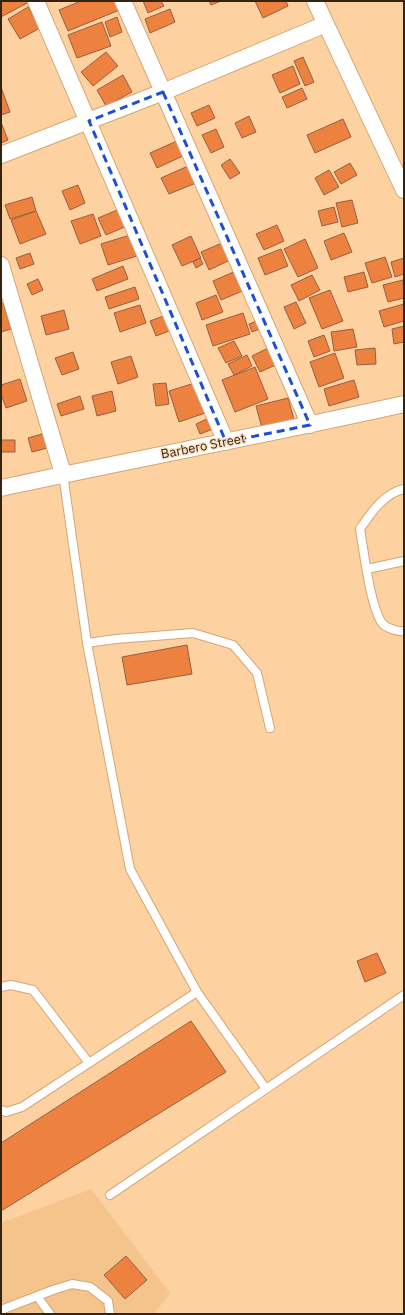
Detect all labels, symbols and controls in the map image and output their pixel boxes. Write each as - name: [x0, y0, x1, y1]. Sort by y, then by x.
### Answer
- street label: Barbero Street: [159, 429, 247, 463]

